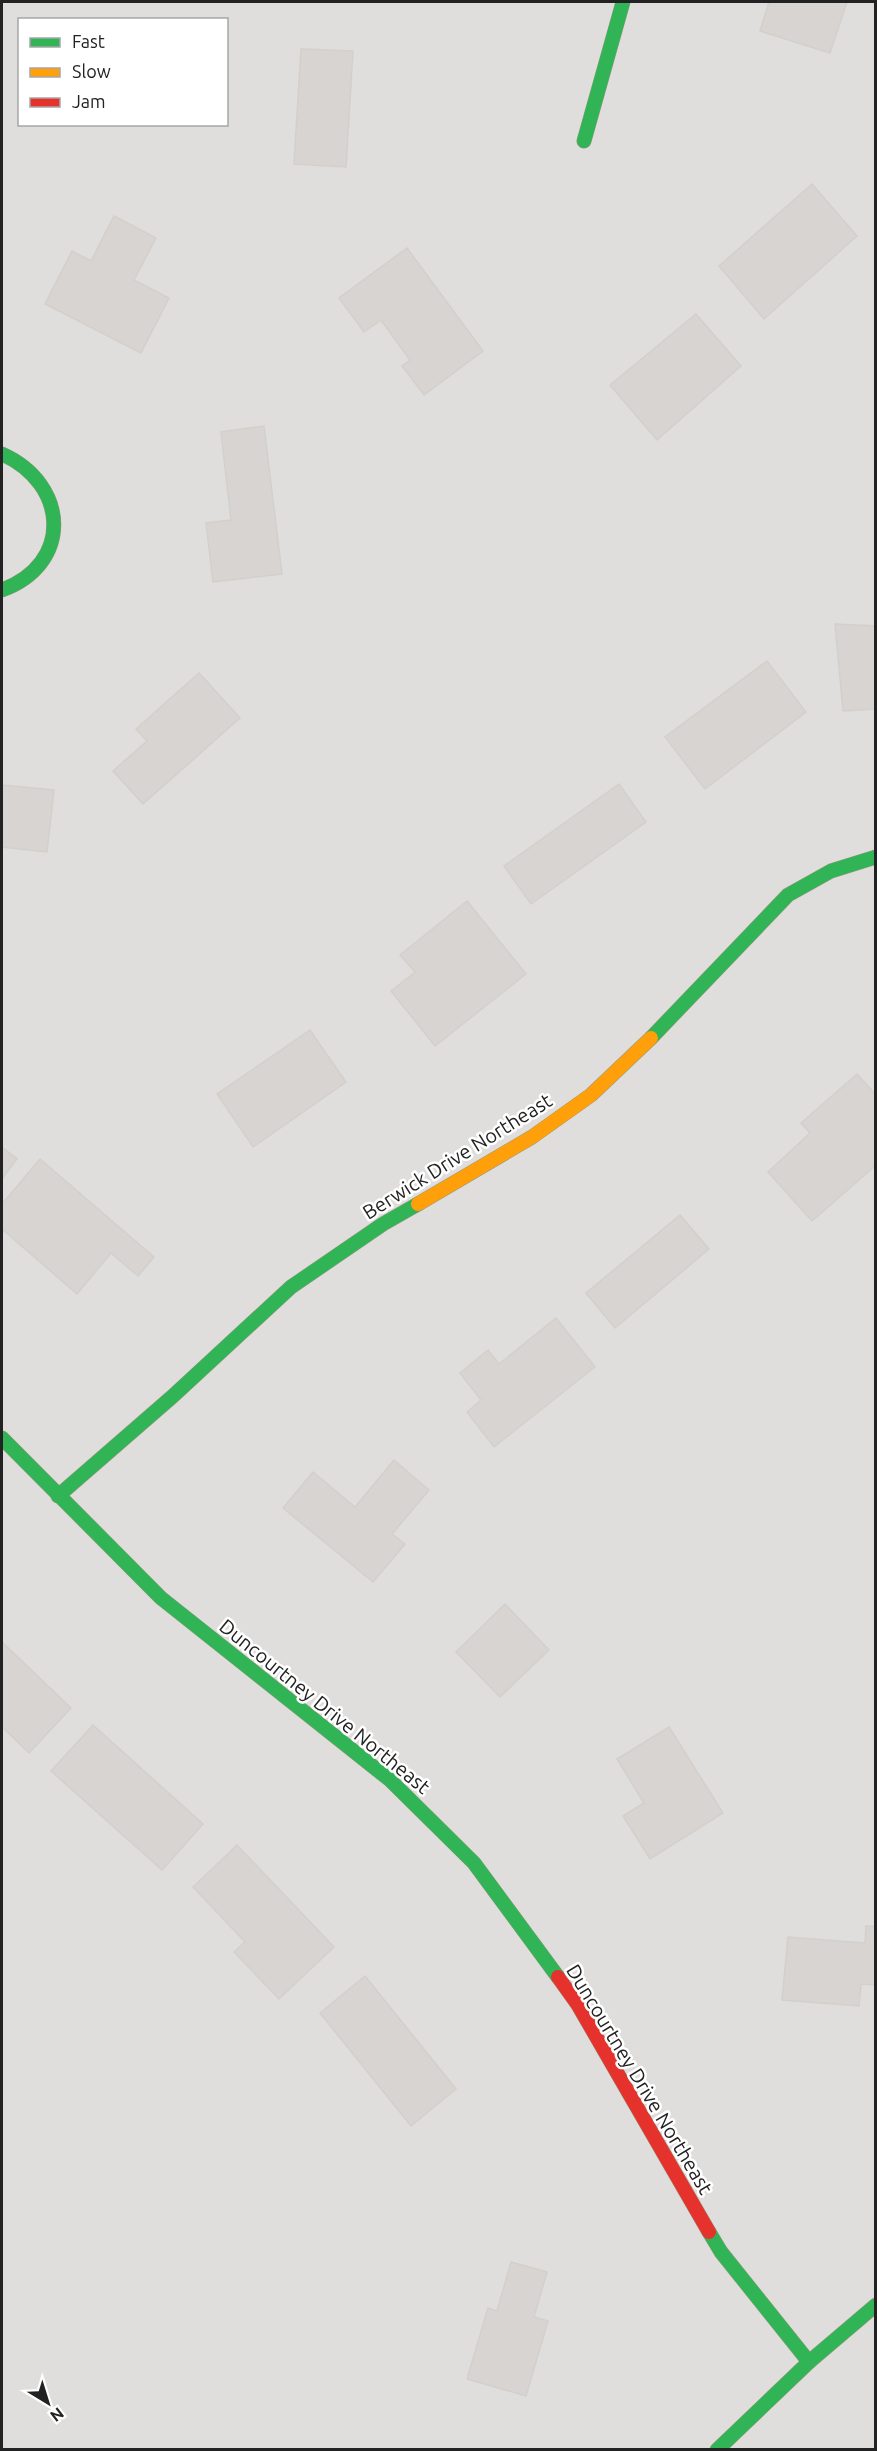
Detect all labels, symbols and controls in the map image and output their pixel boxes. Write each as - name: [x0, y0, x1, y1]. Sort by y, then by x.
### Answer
- legend: [18, 18, 228, 126]
- text: Fast: [72, 31, 105, 51]
- text: Slow: [72, 61, 111, 81]
- text: Jam: [72, 91, 106, 111]
- street label: Berwick Drive Northeast: [358, 1088, 556, 1224]
- street label: Duncourtney Drive Northeast: [215, 1614, 435, 1798]
- street label: Duncourtney Drive Northeast: [562, 1960, 718, 2198]
- north arrow: [18, 2373, 78, 2433]
- text: N: [47, 2404, 67, 2426]

